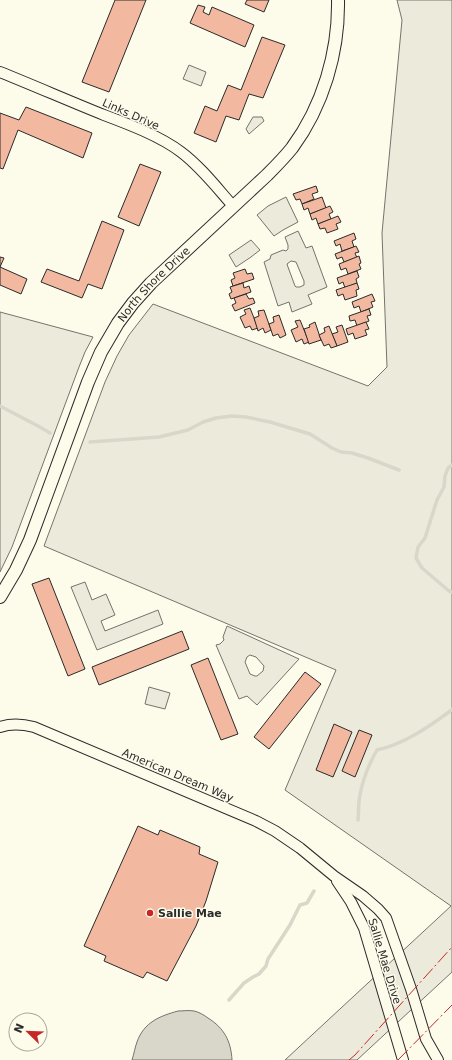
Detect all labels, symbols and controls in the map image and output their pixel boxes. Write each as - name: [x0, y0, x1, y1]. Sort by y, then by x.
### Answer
- street label: Links Drive: [100, 96, 162, 133]
- street label: North Shore Drive: [115, 244, 193, 324]
- street label: American Dream Way: [120, 746, 236, 805]
- place label: Sallie Mae: [158, 907, 222, 920]
- marker: Sallie Mae: [145, 908, 155, 918]
- street label: Sallie Mae Drive: [365, 917, 404, 1006]
- north arrow: [8, 1012, 48, 1052]
- text: N: [11, 1022, 27, 1035]

